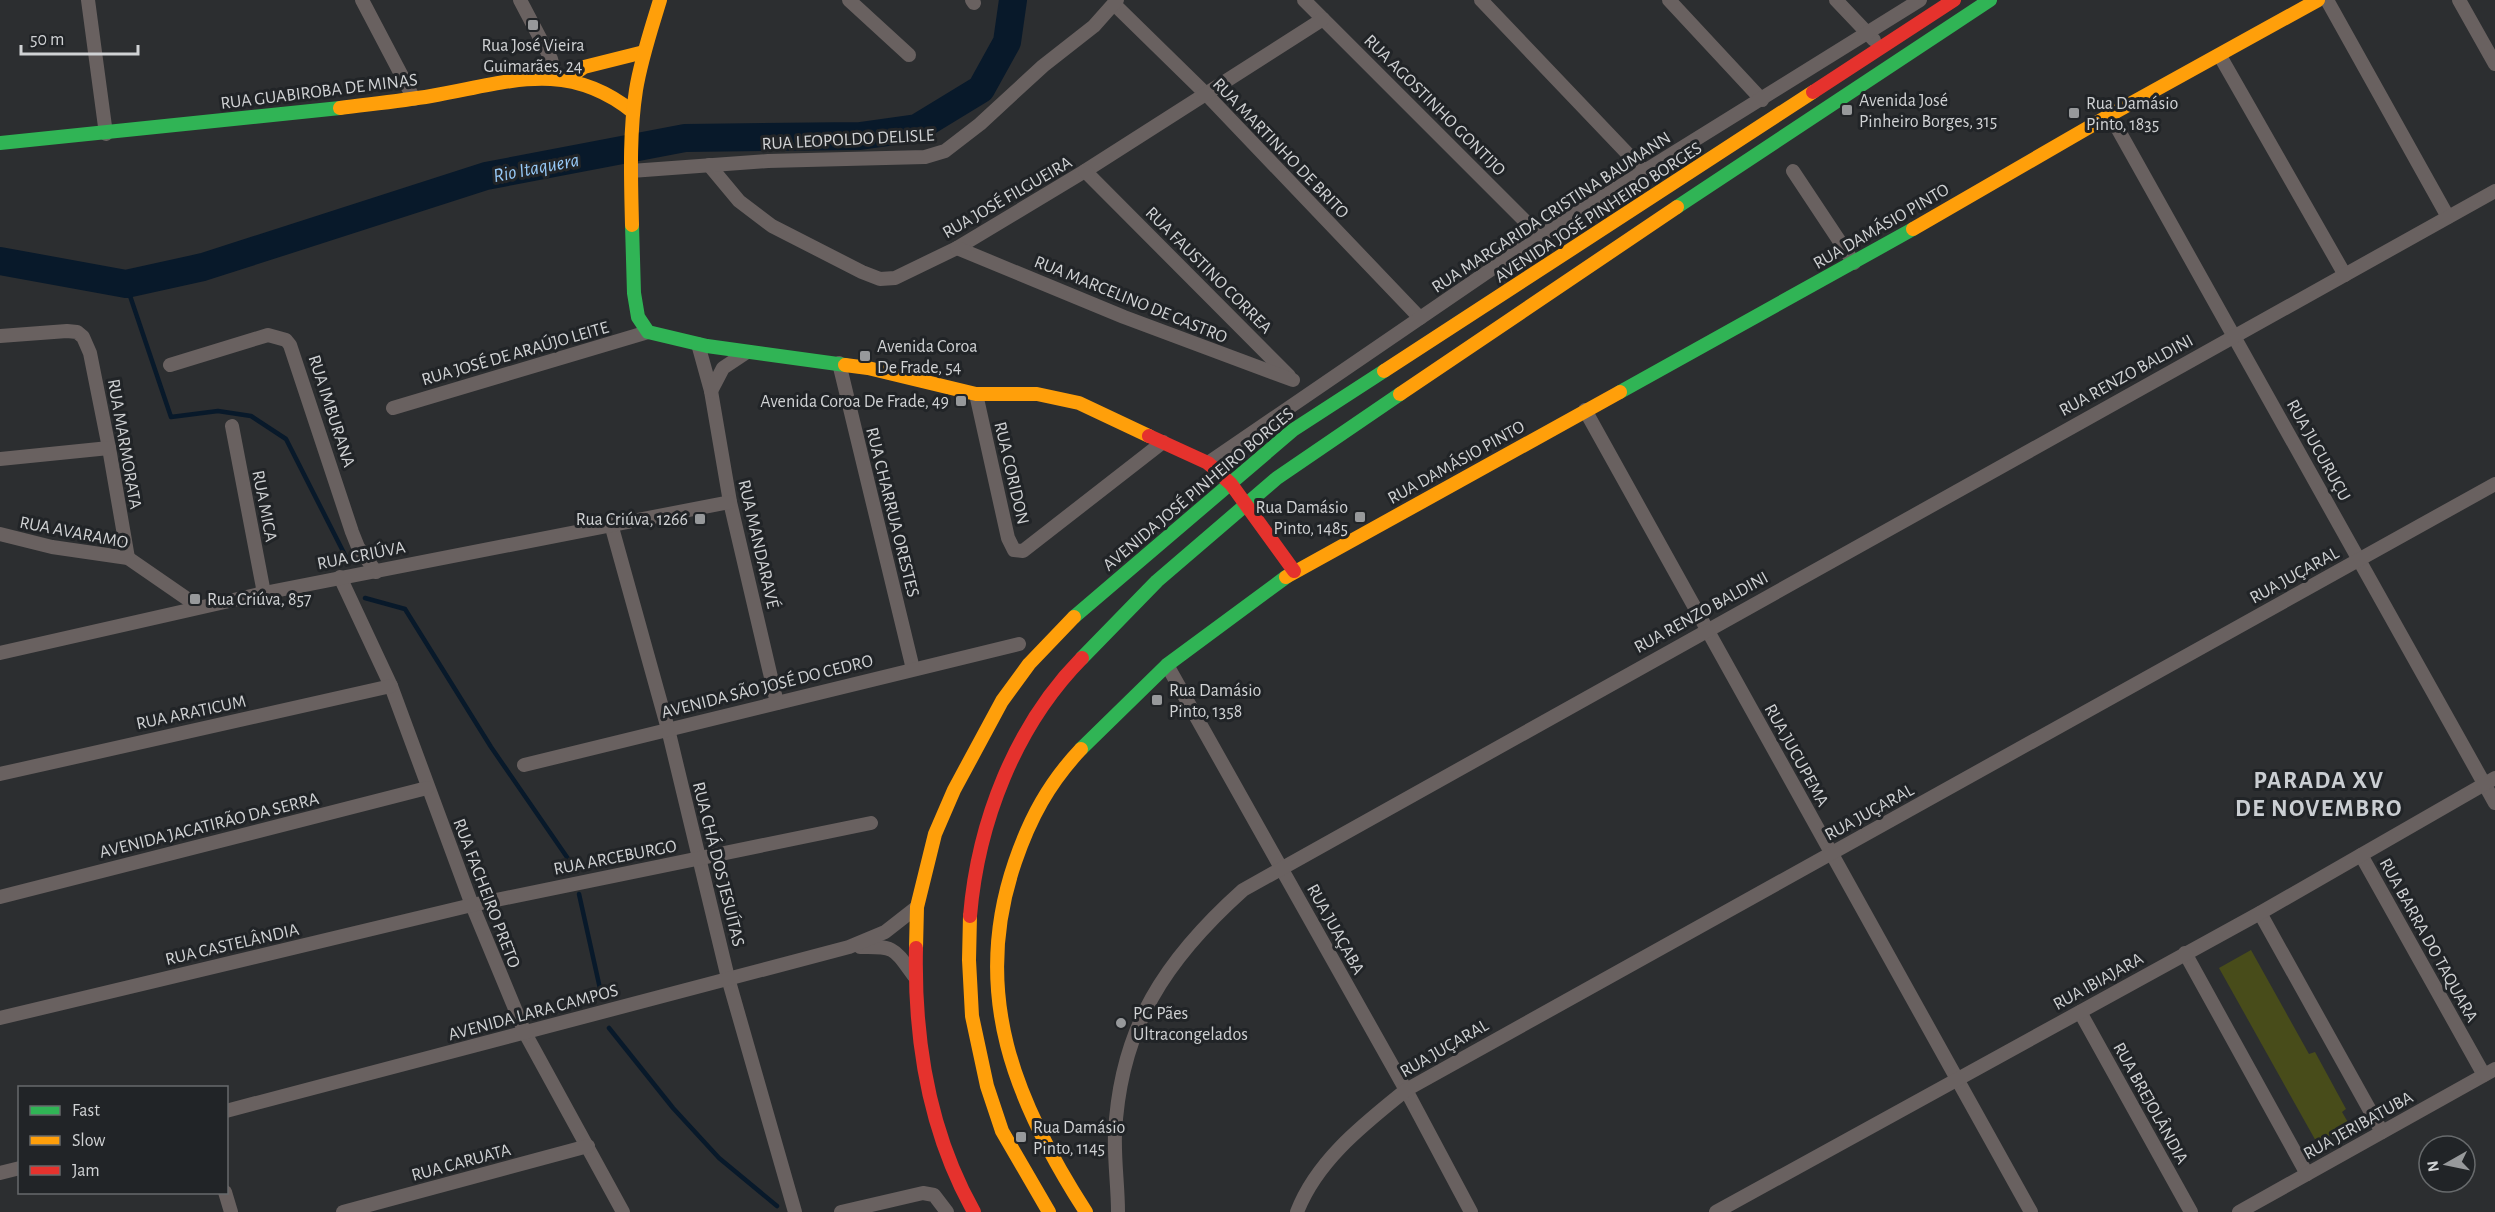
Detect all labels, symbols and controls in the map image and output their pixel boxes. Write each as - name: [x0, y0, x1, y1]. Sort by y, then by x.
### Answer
- scale bar: [21, 18, 138, 56]
- marker: Rua José Vieira Guimarães, 24: [526, 18, 540, 32]
- text: 50 m: [30, 31, 64, 49]
- street label: RUA AGOSTINHO GONTIJO: [1360, 32, 1508, 180]
- place label: Rua José Vieira Guimarães, 24: [481, 37, 585, 76]
- street label: RUA GUABIROBA DE MINAS: [220, 71, 419, 113]
- street label: RUA MARTINHO DE BRITO: [1209, 75, 1352, 222]
- place label: Avenida José Pinheiro Borges, 315: [1859, 92, 1997, 131]
- place label: Rua Damásio Pinto, 1835: [2086, 95, 2179, 134]
- marker: Avenida José Pinheiro Borges, 315: [1840, 103, 1854, 117]
- marker: Rua Damásio Pinto, 1835: [2067, 106, 2081, 120]
- street label: RUA LEOPOLDO DELISLE: [761, 126, 935, 154]
- street label: RUA MARGARIDA CRISTINA BAUMANN: [1429, 129, 1674, 297]
- street label: AVENIDA JOSÉ PINHEIRO BORGES: [1490, 137, 1705, 287]
- water label: Rio Itaquera: [491, 150, 581, 186]
- street label: RUA JOSÉ FILGUEIRA: [938, 151, 1076, 242]
- street label: RUA DAMÁSIO PINTO: [1809, 178, 1952, 273]
- street label: RUA FAUSTINO CORREA: [1142, 204, 1275, 338]
- street label: RUA MARCELINO DE CASTRO: [1032, 253, 1230, 347]
- street label: RUA JOSÉ DE ARAÚJO LEITE: [419, 316, 611, 389]
- street label: RUA RENZO BALDINI: [2057, 332, 2196, 420]
- place label: Avenida Coroa De Frade, 54: [877, 338, 978, 377]
- marker: Avenida Coroa De Frade, 54: [858, 349, 872, 363]
- street label: RUA IMBURANA: [304, 353, 358, 470]
- street label: RUA MARMORATA: [104, 378, 144, 511]
- place label: Avenida Coroa De Frade, 49: [760, 393, 949, 411]
- marker: Avenida Coroa De Frade, 49: [954, 394, 968, 408]
- street label: RUA JUCURUÇU: [2283, 397, 2353, 504]
- street label: AVENIDA JOSÉ PINHEIRO BORGES: [1098, 402, 1297, 575]
- street label: RUA DAMÁSIO PINTO: [1384, 415, 1528, 508]
- street label: RUA CORIDON: [990, 420, 1032, 526]
- street label: RUA CHARRUA ORESTES: [862, 426, 922, 599]
- street label: RUA MICA: [248, 469, 280, 544]
- street label: RUA MANDARAVÉ: [734, 477, 785, 611]
- place label: Rua Damásio Pinto, 1485: [1256, 499, 1348, 538]
- marker: Rua Damásio Pinto, 1485: [1353, 510, 1367, 524]
- place label: Rua Criúva, 1266: [576, 511, 688, 529]
- marker: Rua Criúva, 1266: [693, 512, 707, 526]
- street label: RUA AVARAMO: [18, 514, 130, 552]
- street label: RUA CRIÚVA: [315, 536, 407, 573]
- street label: RUA JUÇARAL: [2247, 544, 2342, 608]
- street label: RUA RENZO BALDINI: [1632, 569, 1771, 657]
- place label: Rua Criúva, 857: [207, 591, 312, 609]
- marker: Rua Criúva, 857: [188, 592, 202, 606]
- street label: AVENIDA SÃO JOSÉ DO CEDRO: [659, 649, 875, 722]
- place label: Rua Damásio Pinto, 1358: [1169, 682, 1262, 721]
- street label: RUA ARATICUM: [135, 693, 248, 733]
- marker: Rua Damásio Pinto, 1358: [1150, 693, 1164, 707]
- street label: RUA JUCUPEMA: [1761, 701, 1832, 810]
- district label: PARADA XV DE NOVEMBRO: [2235, 769, 2403, 821]
- street label: RUA CHÁ DOS JESUÍTAS: [689, 779, 750, 948]
- street label: RUA JUÇARAL: [1822, 781, 1917, 845]
- street label: AVENIDA JACATIRÃO DA SERRA: [97, 787, 321, 862]
- street label: RUA FACHEIRO PRETO: [449, 816, 523, 971]
- street label: RUA ARCEBURGO: [552, 837, 678, 879]
- street label: RUA BARRA DO TAQUARA: [2375, 855, 2481, 1026]
- street label: RUA JUAÇABA: [1303, 881, 1368, 978]
- street label: RUA CASTELÂNDIA: [163, 918, 301, 969]
- street label: RUA IBIAJARA: [2050, 949, 2147, 1014]
- street label: AVENIDA LARA CAMPOS: [446, 982, 620, 1044]
- place label: PG Pães Ultracongelados: [1133, 1005, 1248, 1044]
- marker: PG Pães Ultracongelados: [1114, 1016, 1128, 1030]
- street label: RUA JUÇARAL: [1397, 1016, 1492, 1081]
- street label: RUA BREJOLÂNDIA: [2109, 1038, 2194, 1168]
- legend: [18, 1086, 228, 1194]
- street label: RUA JERIBATUBA: [2301, 1088, 2417, 1163]
- text: Fast: [72, 1102, 100, 1120]
- place label: Rua Damásio Pinto, 1145: [1033, 1119, 1126, 1158]
- marker: Rua Damásio Pinto, 1145: [1014, 1130, 1028, 1144]
- text: Slow: [72, 1132, 105, 1150]
- north arrow: [2417, 1134, 2477, 1194]
- street label: RUA CARUATA: [410, 1141, 513, 1185]
- text: N: [2424, 1159, 2442, 1173]
- text: Jam: [72, 1162, 100, 1180]

